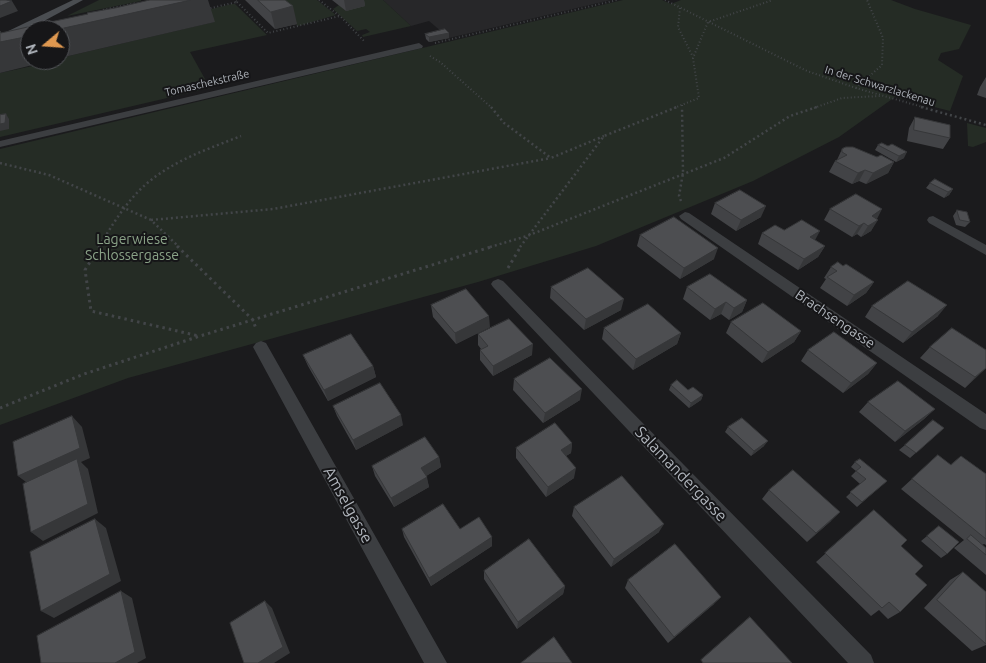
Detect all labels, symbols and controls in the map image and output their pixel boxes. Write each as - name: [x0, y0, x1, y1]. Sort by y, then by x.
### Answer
- north arrow: [20, 20, 70, 70]
- text: N: [22, 42, 41, 57]
- street label: In der Schwarzlackenau: [823, 63, 937, 109]
- street label: Tomaschekstraße: [163, 67, 251, 99]
- park label: Lagerwiese Schlossergasse: [85, 231, 179, 264]
- street label: Brachsengasse: [792, 286, 878, 352]
- street label: Salamandergasse: [631, 423, 731, 525]
- street label: Amselgasse: [319, 463, 377, 547]

